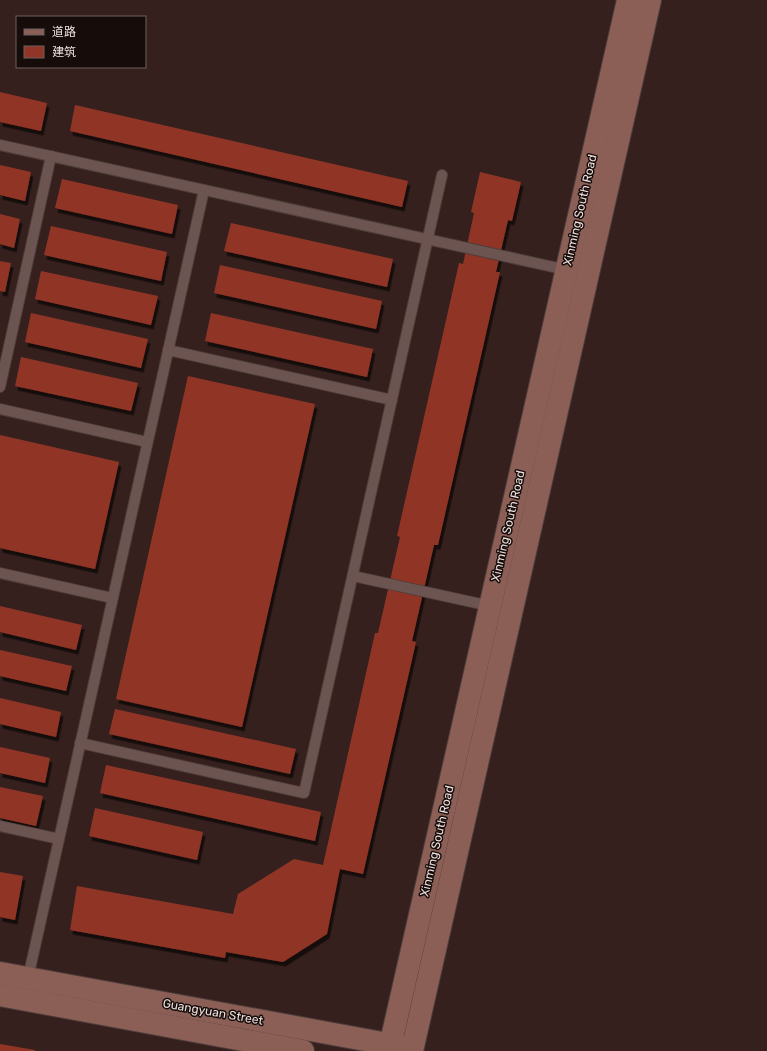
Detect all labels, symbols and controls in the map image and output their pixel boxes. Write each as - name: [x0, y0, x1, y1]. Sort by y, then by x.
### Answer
- legend: [16, 16, 146, 68]
- text: 道路: [52, 25, 76, 39]
- text: 建筑: [52, 45, 76, 59]
- street label: Xinming South Road: [560, 153, 600, 267]
- street label: Xinming South Road: [488, 469, 528, 583]
- street label: Xinming South Road: [417, 784, 457, 898]
- street label: Guangyuan Street: [162, 996, 265, 1028]

